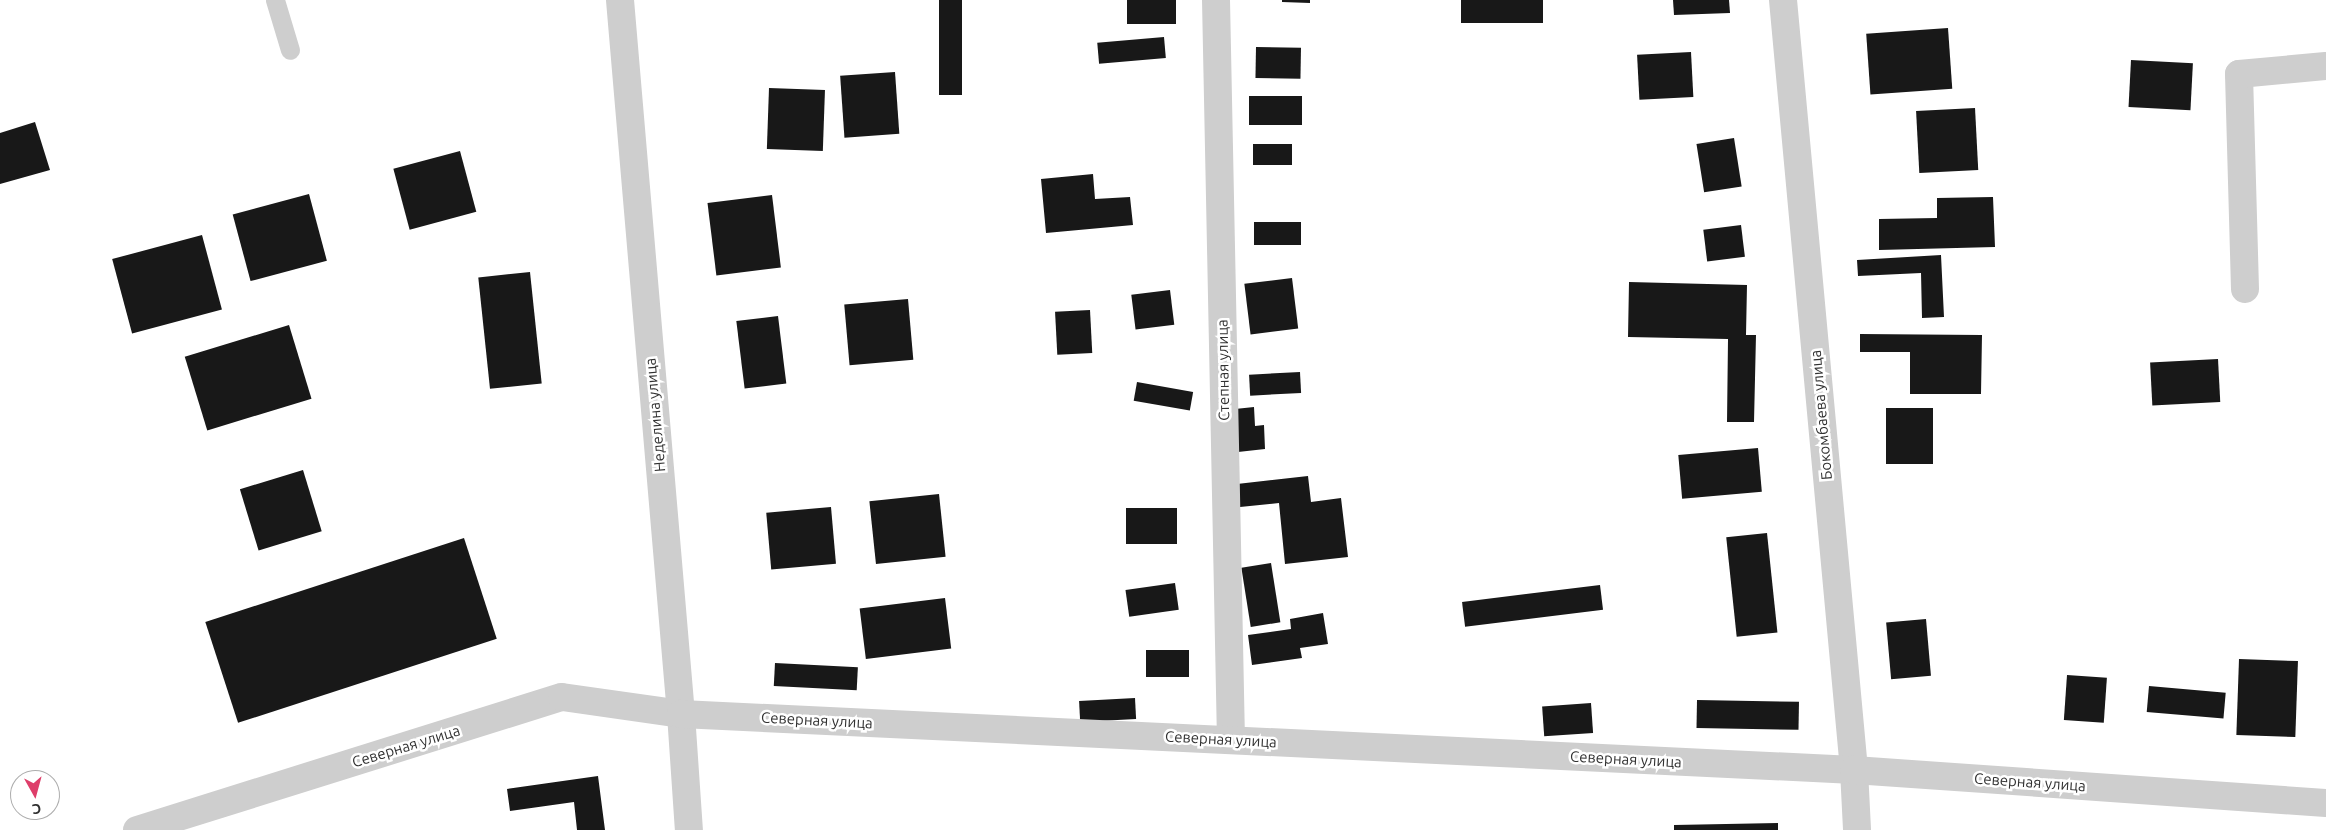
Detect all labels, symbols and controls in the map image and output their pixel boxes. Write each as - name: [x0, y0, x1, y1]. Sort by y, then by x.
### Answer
- street label: Степная улица: [1213, 319, 1233, 421]
- street label: Бокомбаева улица: [1806, 349, 1836, 481]
- street label: Неделина улица: [641, 357, 669, 473]
- street label: Северная улица: [761, 708, 873, 732]
- street label: Северная улица: [350, 721, 462, 771]
- street label: Северная улица: [1165, 727, 1277, 751]
- street label: Северная улица: [1570, 747, 1682, 771]
- street label: Северная улица: [1974, 769, 2086, 795]
- north arrow: [10, 770, 60, 820]
- text: С: [31, 800, 42, 817]

